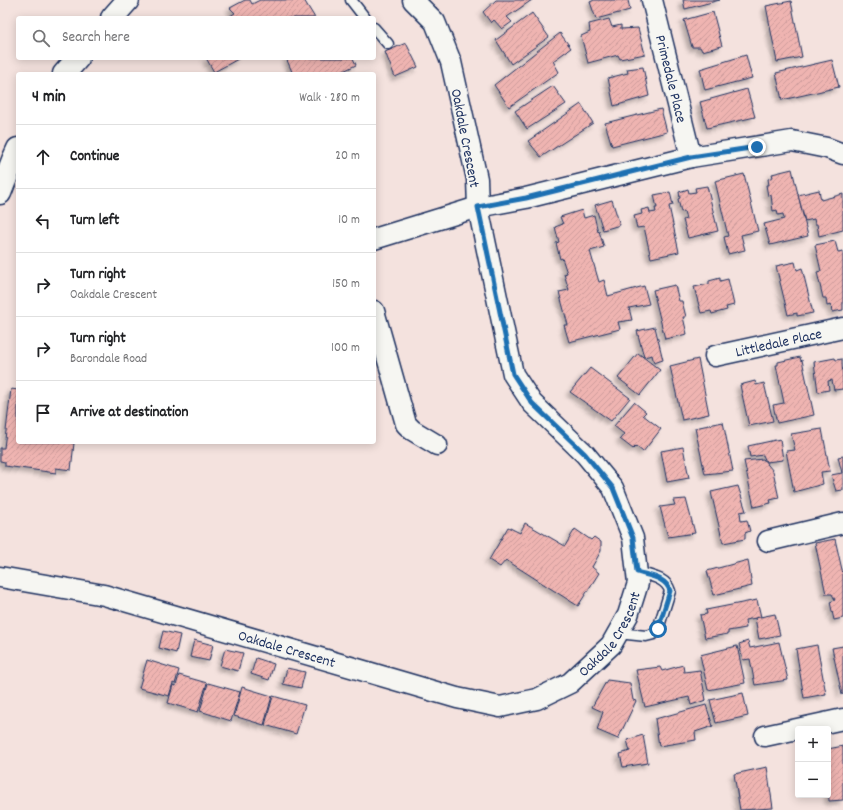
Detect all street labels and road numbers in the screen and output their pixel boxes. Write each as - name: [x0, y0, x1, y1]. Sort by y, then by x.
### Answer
- street label: Primedale Place: [648, 33, 691, 126]
- street label: Oakdale Crescent: [444, 87, 485, 190]
- street label: Littledale Place: [734, 324, 825, 364]
- street label: Oakdale Crescent: [574, 589, 648, 683]
- street label: Oakdale Crescent: [235, 626, 338, 675]

